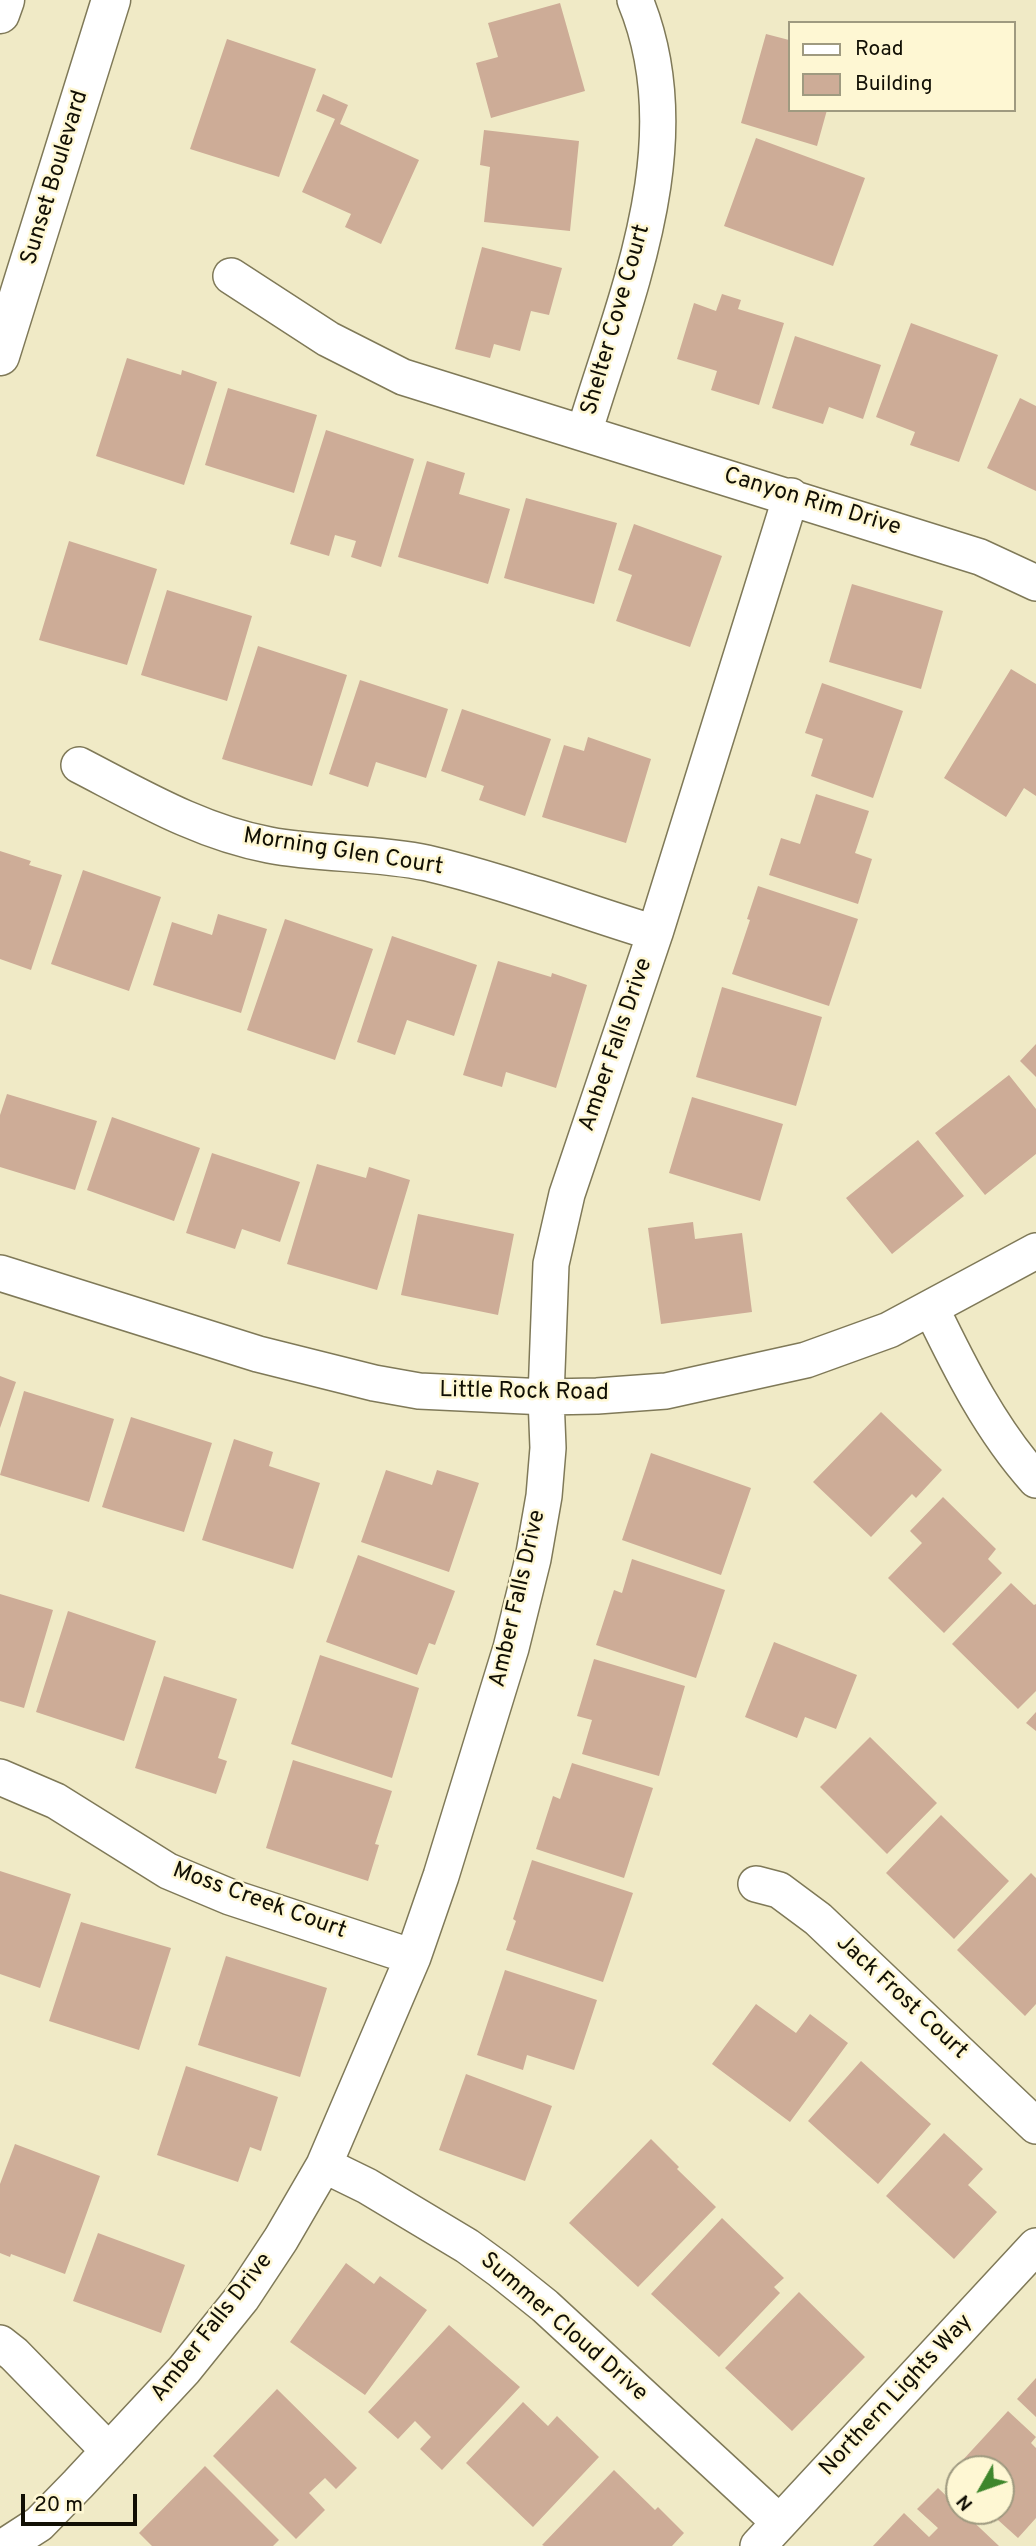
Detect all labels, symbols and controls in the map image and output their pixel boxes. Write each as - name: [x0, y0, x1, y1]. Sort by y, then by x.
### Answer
- legend: [788, 21, 1015, 112]
- text: Road: [855, 36, 904, 63]
- text: Building: [855, 71, 933, 98]
- street label: Sunset Boulevard: [16, 88, 96, 268]
- street label: Shelter Cove Court: [577, 222, 657, 418]
- street label: Canyon Rim Drive: [720, 463, 904, 543]
- street label: Morning Glen Court: [241, 824, 445, 882]
- street label: Amber Falls Drive: [574, 955, 660, 1135]
- street label: Little Rock Road: [439, 1378, 609, 1408]
- street label: Amber Falls Drive: [485, 1508, 553, 1690]
- street label: Moss Creek Court: [168, 1858, 350, 1946]
- street label: Jack Frost Court: [829, 1930, 973, 2066]
- street label: Amber Falls Drive: [146, 2248, 280, 2408]
- street label: Summer Cloud Drive: [474, 2248, 652, 2408]
- street label: Northern Lights Way: [815, 2309, 979, 2483]
- north arrow: [945, 2455, 1015, 2525]
- scale bar: [24, 2480, 140, 2524]
- text: N: [952, 2489, 979, 2515]
- text: 20 m: [34, 2492, 83, 2519]

